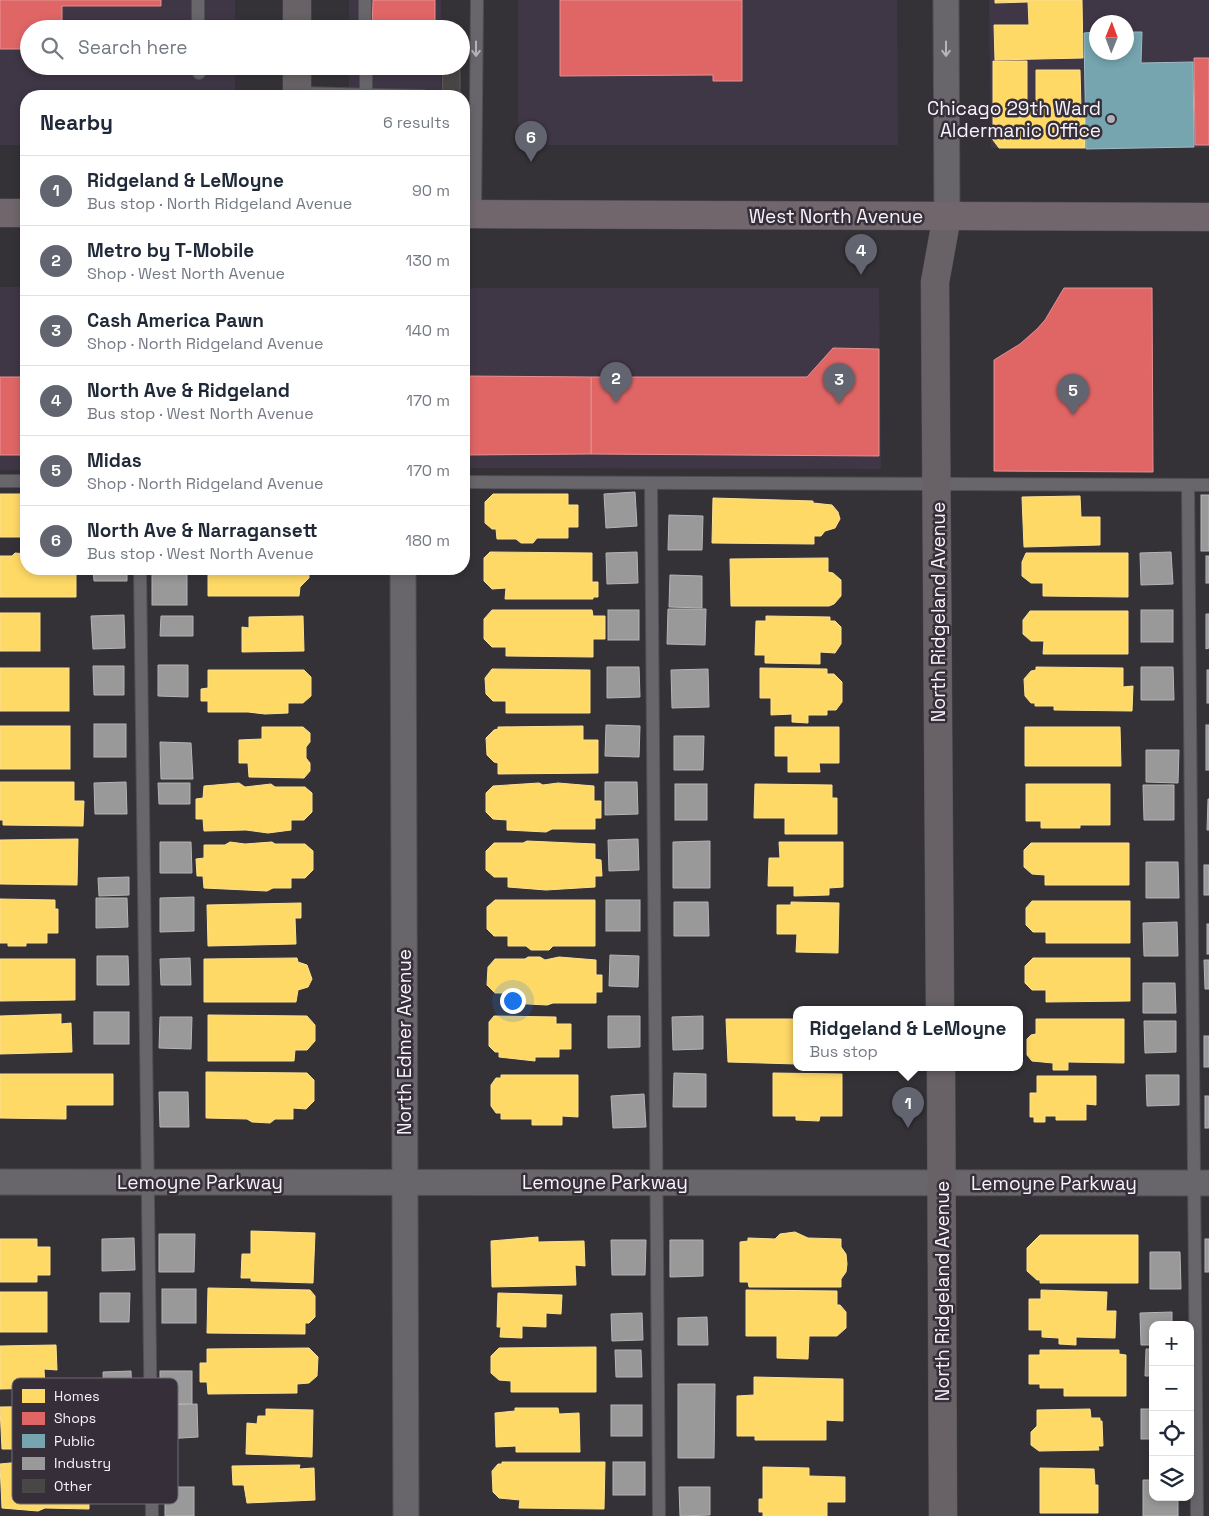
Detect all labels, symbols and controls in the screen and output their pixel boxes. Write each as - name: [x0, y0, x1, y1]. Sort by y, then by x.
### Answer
- north arrow: [1089, 15, 1134, 60]
- search box: [20, 20, 470, 75]
- icon: search: [38, 34, 66, 62]
- text: Search here: [78, 35, 188, 60]
- one-way arrow: [471, 40, 481, 56]
- one-way arrow: [941, 40, 951, 56]
- place label: Chicago 29th Ward Aldermanic Office: [927, 96, 1101, 143]
- text: Nearby: [40, 109, 113, 136]
- text: 6 results: [383, 112, 450, 133]
- marker: Chicago 29th Ward Aldermanic Office: [1105, 113, 1117, 125]
- pin: 6: [515, 121, 547, 162]
- text: Ridgeland & LeMoyne: [87, 168, 284, 193]
- text: 1: [52, 180, 60, 201]
- text: 90 m: [412, 180, 450, 201]
- text: Bus stop · North Ridgeland Avenue: [87, 193, 352, 214]
- street label: West North Avenue: [749, 204, 923, 229]
- pin: 4: [845, 234, 877, 275]
- text: Metro by T-Mobile: [87, 238, 254, 263]
- text: 2: [51, 250, 61, 271]
- text: 130 m: [406, 250, 450, 271]
- text: Shop · West North Avenue: [87, 263, 285, 284]
- text: Cash America Pawn: [87, 308, 264, 333]
- text: 3: [51, 320, 61, 341]
- text: 140 m: [405, 320, 450, 341]
- text: Shop · North Ridgeland Avenue: [87, 333, 324, 354]
- pin: 2: [600, 362, 632, 403]
- pin: 3: [823, 363, 855, 404]
- pin: 5: [1057, 374, 1089, 415]
- text: North Ave & Ridgeland: [87, 378, 290, 403]
- text: 4: [51, 390, 61, 411]
- text: 170 m: [406, 390, 450, 411]
- text: Bus stop · West North Avenue: [87, 403, 314, 424]
- text: Midas: [87, 448, 142, 473]
- text: 5: [51, 460, 61, 481]
- text: 170 m: [406, 460, 450, 481]
- text: Shop · North Ridgeland Avenue: [87, 473, 324, 494]
- street label: North Ridgeland Avenue: [926, 502, 951, 722]
- text: North Ave & Narragansett: [87, 518, 318, 543]
- text: 6: [51, 530, 61, 551]
- text: 180 m: [405, 530, 450, 551]
- text: Bus stop · West North Avenue: [87, 543, 314, 564]
- street label: North Edmer Avenue: [392, 949, 417, 1135]
- your location: [500, 988, 526, 1014]
- popup: [793, 1006, 1023, 1071]
- text: Ridgeland & LeMoyne: [809, 1016, 1007, 1041]
- text: Bus stop: [809, 1041, 878, 1062]
- pin: 1: [892, 1087, 924, 1128]
- street label: Lemoyne Parkway: [117, 1170, 283, 1195]
- street label: Lemoyne Parkway: [522, 1170, 688, 1195]
- street label: Lemoyne Parkway: [971, 1171, 1137, 1196]
- street label: North Ridgeland Avenue: [930, 1181, 955, 1401]
- map controls: [1149, 1321, 1194, 1501]
- button: +: [1149, 1321, 1194, 1366]
- button: −: [1149, 1366, 1194, 1411]
- legend: [12, 1378, 178, 1504]
- text: Homes: [54, 1387, 100, 1405]
- text: Shops: [54, 1409, 96, 1427]
- button: locate: [1149, 1411, 1194, 1456]
- text: Public: [54, 1432, 95, 1450]
- text: Industry: [54, 1454, 111, 1472]
- button: layers: [1149, 1456, 1194, 1501]
- text: Other: [54, 1477, 92, 1495]

